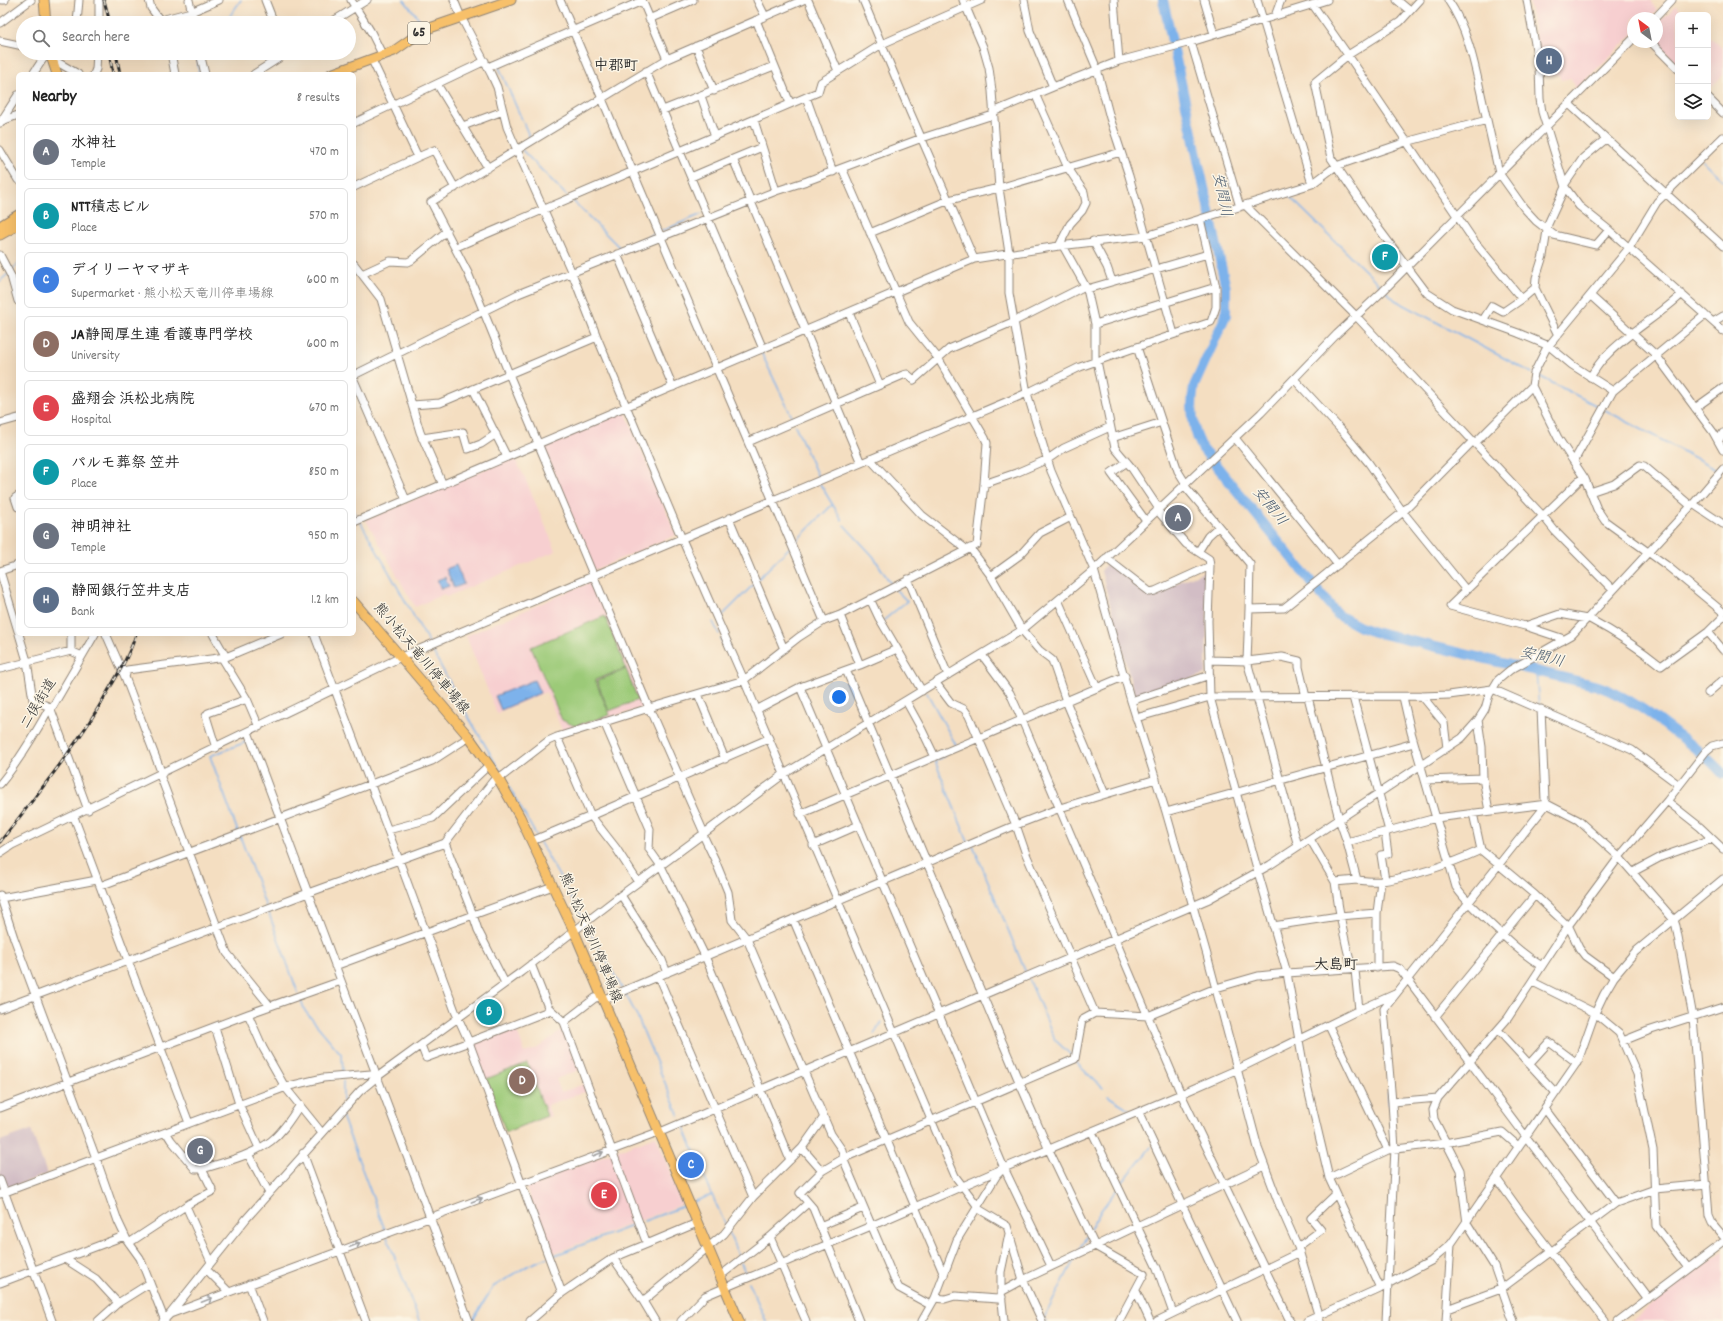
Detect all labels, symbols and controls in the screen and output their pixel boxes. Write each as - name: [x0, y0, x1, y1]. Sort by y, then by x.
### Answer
- north arrow: [1627, 12, 1663, 48]
- map controls: [1675, 12, 1711, 120]
- button: +: [1675, 12, 1711, 48]
- search box: [16, 16, 356, 60]
- road number: 65: [408, 22, 430, 44]
- icon: search: [30, 27, 52, 49]
- text: Search here: [62, 27, 130, 49]
- pin: H: [1536, 46, 1562, 76]
- button: −: [1675, 48, 1711, 84]
- district label: 中郡町: [593, 56, 639, 78]
- button: layers: [1675, 84, 1711, 120]
- text: Nearby: [32, 86, 76, 110]
- text: 8 results: [297, 89, 340, 108]
- text: 水神社: [71, 133, 116, 155]
- text: A: [42, 143, 50, 162]
- text: 470 m: [310, 143, 339, 162]
- text: Temple: [71, 155, 106, 174]
- water label: 安間川: [1206, 171, 1236, 219]
- text: NTT積志ビル: [71, 197, 150, 219]
- text: B: [43, 207, 49, 226]
- text: 570 m: [309, 207, 339, 226]
- text: Place: [71, 219, 97, 238]
- pin: F: [1372, 242, 1398, 272]
- text: デイリーヤマザキ: [71, 260, 191, 282]
- text: C: [43, 271, 49, 290]
- text: 600 m: [307, 271, 339, 290]
- text: Supermarket · 熊小松天竜川停車場線: [71, 285, 274, 304]
- text: JA静岡厚生連 看護専門学校: [71, 325, 253, 347]
- text: D: [43, 335, 49, 354]
- text: 600 m: [307, 335, 339, 354]
- text: University: [71, 347, 120, 366]
- text: 盛翔会 浜松北病院: [71, 389, 194, 411]
- text: E: [43, 399, 49, 418]
- text: 670 m: [309, 399, 339, 418]
- text: Hospital: [71, 411, 111, 430]
- text: パルモ葬祭 笠井: [71, 453, 179, 475]
- text: F: [43, 463, 49, 482]
- text: 850 m: [309, 463, 339, 482]
- text: Place: [71, 475, 97, 494]
- water label: 安間川: [1246, 483, 1292, 531]
- pin: A: [1165, 503, 1191, 533]
- text: 神明神社: [71, 517, 131, 539]
- text: G: [43, 527, 49, 546]
- text: 950 m: [308, 527, 339, 546]
- text: Temple: [71, 539, 106, 558]
- text: 静岡銀行笠井支店: [71, 581, 191, 603]
- text: H: [43, 591, 49, 610]
- text: 1.2 km: [311, 591, 339, 610]
- street label: 熊小松天竜川停車場線: [368, 599, 474, 719]
- text: Bank: [71, 603, 95, 622]
- water label: 安間川: [1517, 642, 1567, 674]
- street label: 二俣街道: [16, 675, 62, 733]
- your location: [829, 687, 849, 707]
- street label: 熊小松天竜川停車場線: [553, 870, 627, 1006]
- district label: 大島町: [1313, 955, 1359, 977]
- pin: B: [476, 997, 502, 1027]
- pin: D: [509, 1066, 535, 1096]
- pin: G: [187, 1136, 213, 1166]
- one-way arrow: [592, 1150, 604, 1158]
- pin: C: [678, 1150, 704, 1180]
- pin: E: [591, 1180, 617, 1210]
- one-way arrow: [470, 1195, 482, 1203]
- one-way arrow: [348, 1241, 361, 1248]
- one-way arrow: [200, 1296, 212, 1304]

